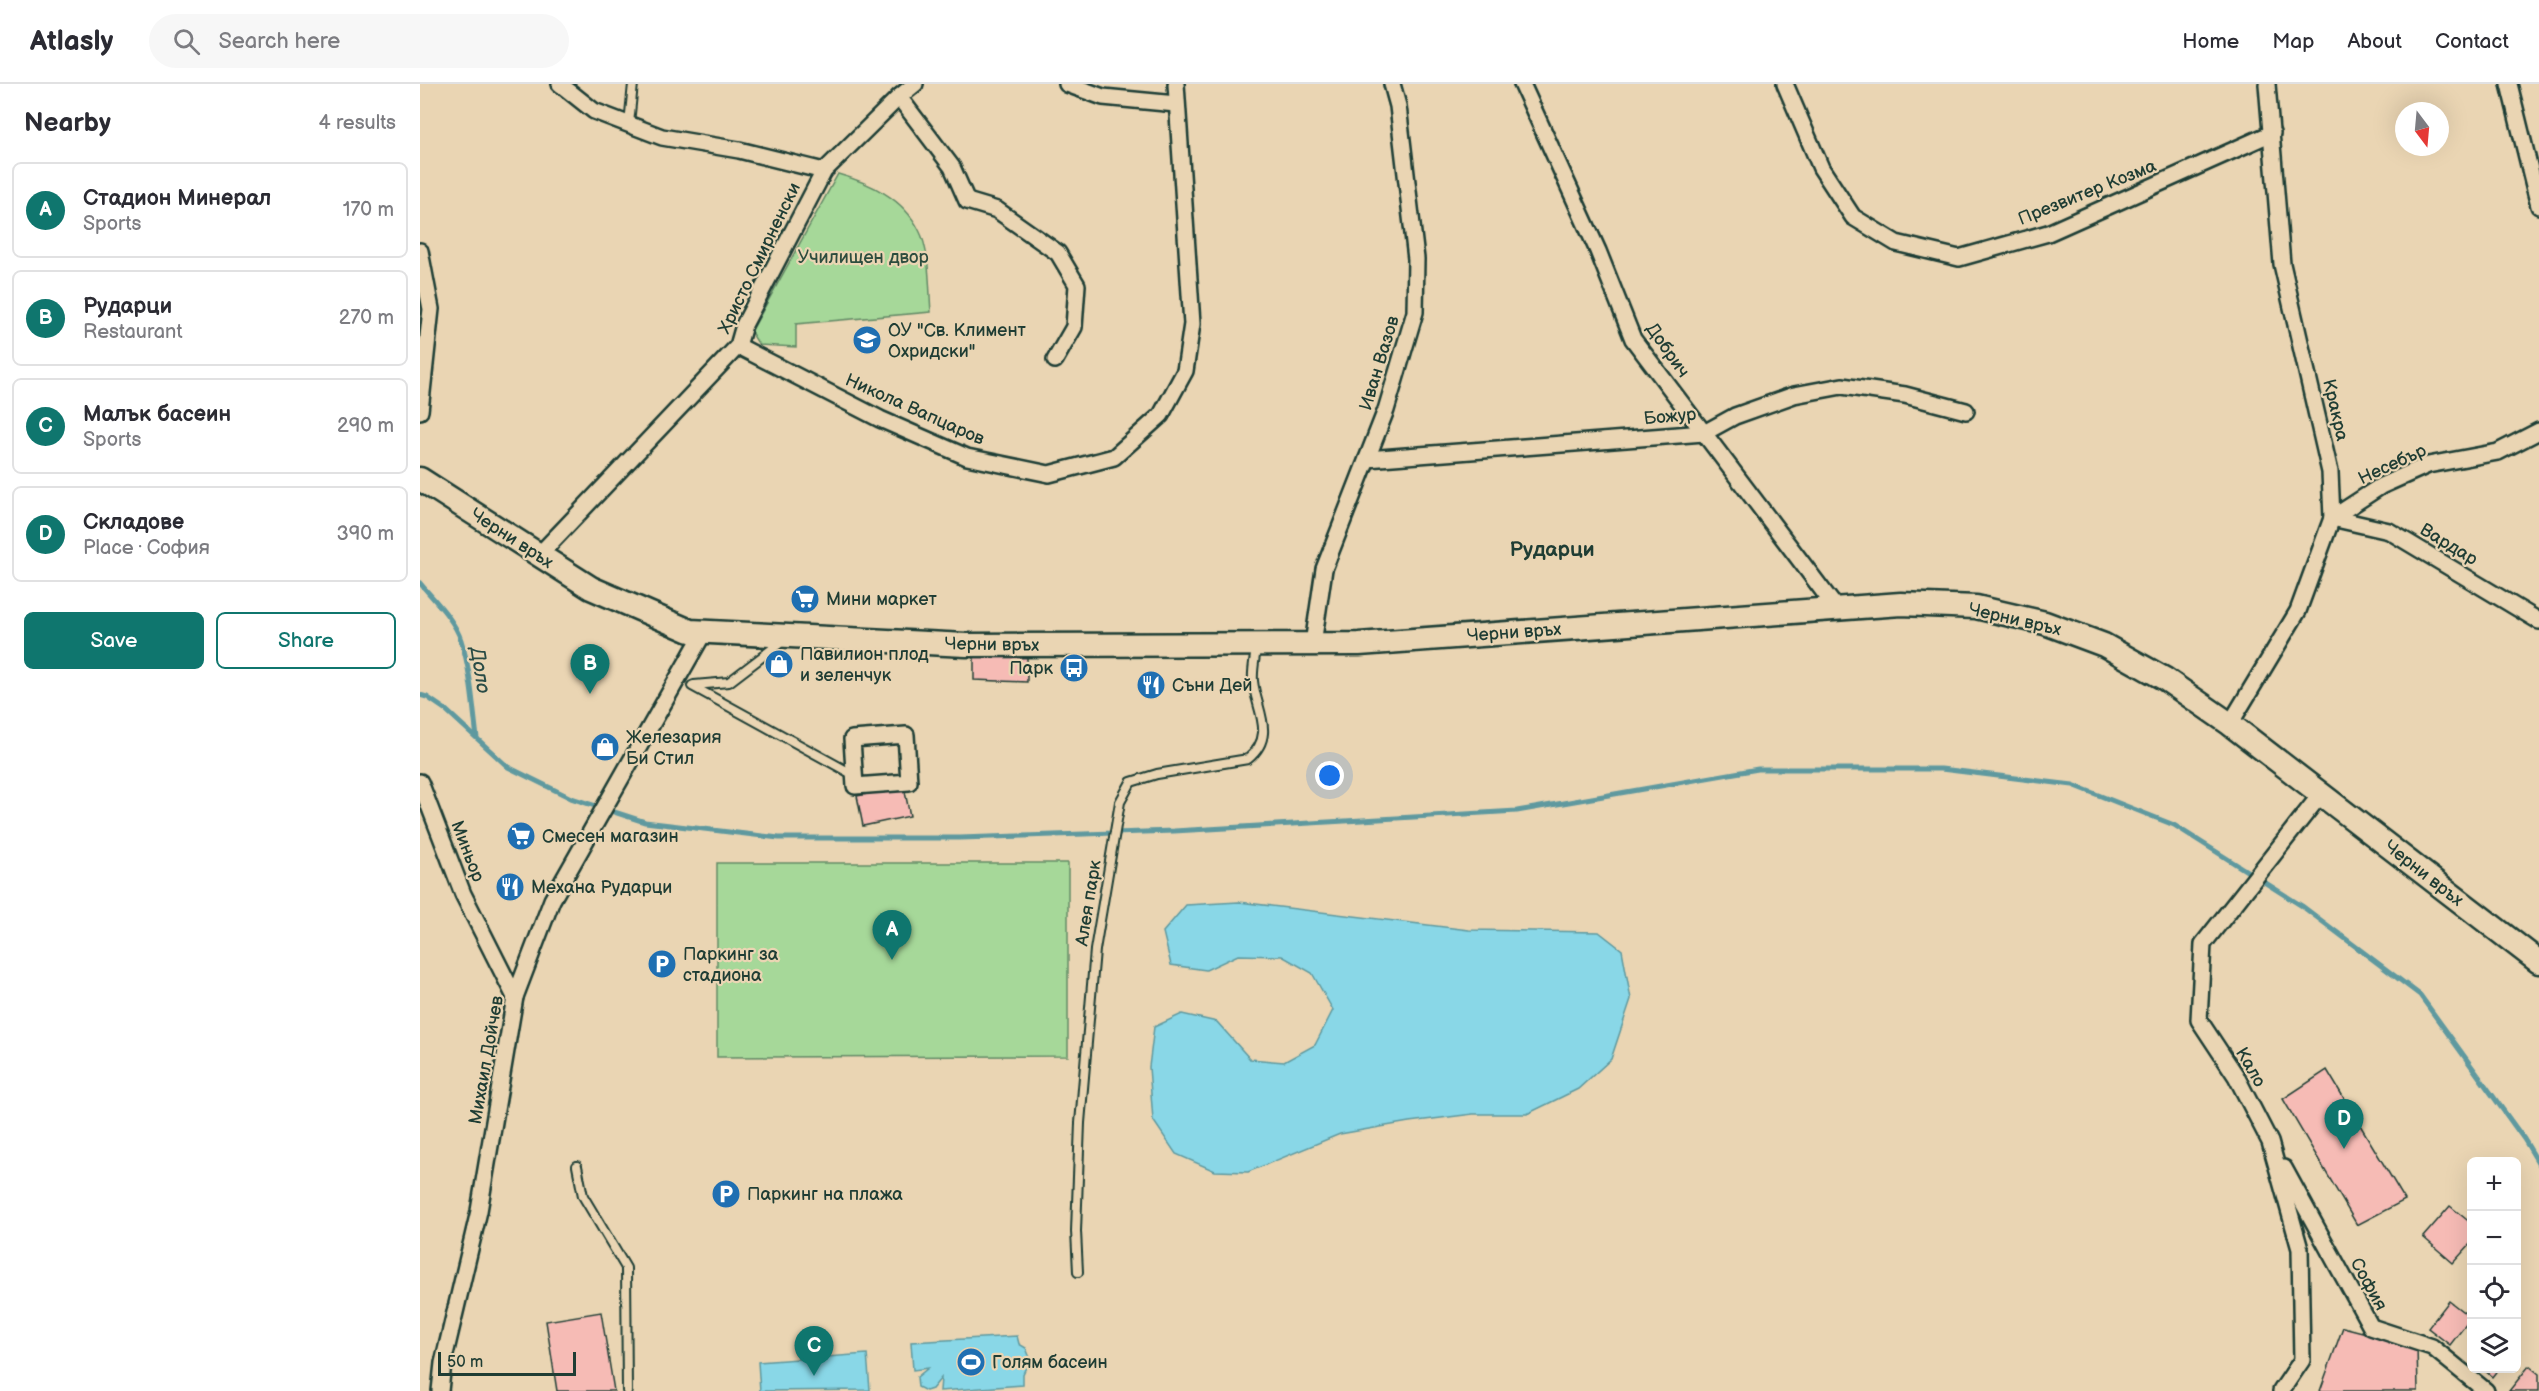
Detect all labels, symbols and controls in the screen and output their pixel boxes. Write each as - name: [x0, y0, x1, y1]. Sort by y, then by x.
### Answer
- search box: [149, 14, 569, 68]
- text: Atlasly: [30, 25, 113, 58]
- icon: search: [170, 25, 203, 58]
- text: Search here: [218, 28, 340, 55]
- text: Home: [2182, 29, 2239, 54]
- text: Map: [2272, 29, 2314, 54]
- text: About: [2347, 29, 2402, 54]
- text: Contact: [2435, 29, 2509, 54]
- north arrow: [2395, 102, 2449, 156]
- text: Nearby: [24, 108, 111, 139]
- text: 4 results: [318, 111, 396, 135]
- street label: Презвитер Козма: [2015, 155, 2160, 230]
- street label: Христо Смирненски: [714, 179, 805, 337]
- text: Стадион Минерал: [83, 185, 271, 212]
- text: A: [39, 198, 52, 222]
- text: 170 m: [343, 198, 394, 222]
- text: Sports: [83, 212, 141, 236]
- park label: Училищен двор: [797, 247, 929, 268]
- text: Рударци: [83, 293, 172, 320]
- text: B: [38, 306, 53, 330]
- text: 270 m: [339, 306, 394, 330]
- street label: Иван Вазов: [1355, 313, 1404, 413]
- street label: Добрич: [1641, 319, 1694, 382]
- text: Restaurant: [83, 320, 183, 344]
- place label: ОУ "Св. Климент Охридски": [888, 320, 1027, 362]
- school or university icon: ОУ "Св. Климент Охридски": [851, 324, 883, 356]
- street label: Никола Вапцаров: [842, 369, 988, 450]
- street label: Кракра: [2318, 377, 2353, 443]
- text: Малък басеин: [83, 401, 231, 428]
- street label: Божур: [1643, 404, 1697, 429]
- text: C: [38, 414, 53, 438]
- text: 290 m: [337, 414, 394, 438]
- text: Sports: [83, 428, 141, 452]
- street label: Несебър: [2355, 440, 2429, 489]
- street label: Черни връх: [466, 504, 557, 573]
- text: Складове: [83, 509, 184, 536]
- street label: Вардар: [2416, 519, 2481, 570]
- text: D: [39, 522, 52, 546]
- text: 390 m: [336, 522, 394, 546]
- text: Place · София: [83, 536, 210, 560]
- district label: Рударци: [1509, 537, 1595, 562]
- supermarket icon: Мини маркет: [789, 583, 821, 615]
- place label: Мини маркет: [826, 589, 937, 610]
- street label: Черни връх: [1966, 599, 2063, 640]
- button: Save: [24, 612, 204, 669]
- button: Share: [216, 612, 396, 669]
- street label: Черни връх: [1466, 619, 1562, 646]
- street label: Черни връх: [944, 633, 1040, 656]
- water label: Доло: [464, 643, 496, 695]
- pin: B: [570, 644, 610, 694]
- place label: Павилион плод и зеленчук: [800, 644, 929, 686]
- shop icon: Павилион плод и зеленчук: [763, 648, 795, 680]
- bus stop icon: Парк: [1058, 652, 1090, 684]
- place label: Парк: [1009, 658, 1053, 679]
- restaurant icon: Съни Дей: [1135, 669, 1167, 701]
- place label: Съни Дей: [1172, 675, 1252, 696]
- place label: Железария Би Стил: [626, 727, 722, 769]
- shop icon: Железария Би Стил: [589, 731, 621, 763]
- your location: [1315, 761, 1344, 790]
- street label: Миньор: [446, 818, 489, 885]
- supermarket icon: Смесен магазин: [505, 820, 537, 852]
- place label: Смесен магазин: [542, 826, 679, 847]
- street label: Черни връх: [2380, 836, 2467, 911]
- street label: Алея парк: [1071, 858, 1106, 949]
- restaurant icon: Механа Рударци: [494, 871, 526, 903]
- place label: Механа Рударци: [531, 877, 672, 898]
- pin: A: [872, 910, 912, 960]
- place label: Паркинг за стадиона: [683, 944, 779, 986]
- parking icon: Паркинг за стадиона: [646, 948, 678, 980]
- street label: Михаил Дойчев: [465, 994, 508, 1126]
- street label: Кало: [2231, 1044, 2270, 1091]
- pin: D: [2324, 1100, 2364, 1149]
- map controls: [2467, 1157, 2521, 1373]
- button: +: [2467, 1157, 2521, 1211]
- parking icon: Паркинг на плажа: [710, 1178, 742, 1210]
- place label: Паркинг на плажа: [747, 1184, 903, 1205]
- button: −: [2467, 1211, 2521, 1265]
- street label: София: [2346, 1254, 2391, 1314]
- button: locate: [2467, 1265, 2521, 1319]
- button: layers: [2467, 1319, 2521, 1373]
- pin: C: [794, 1326, 834, 1376]
- sports icon: Голям басеин: [955, 1346, 987, 1378]
- scale bar: [438, 1349, 576, 1376]
- place label: Голям басеин: [992, 1352, 1108, 1373]
- text: 50 m: [447, 1353, 483, 1372]

